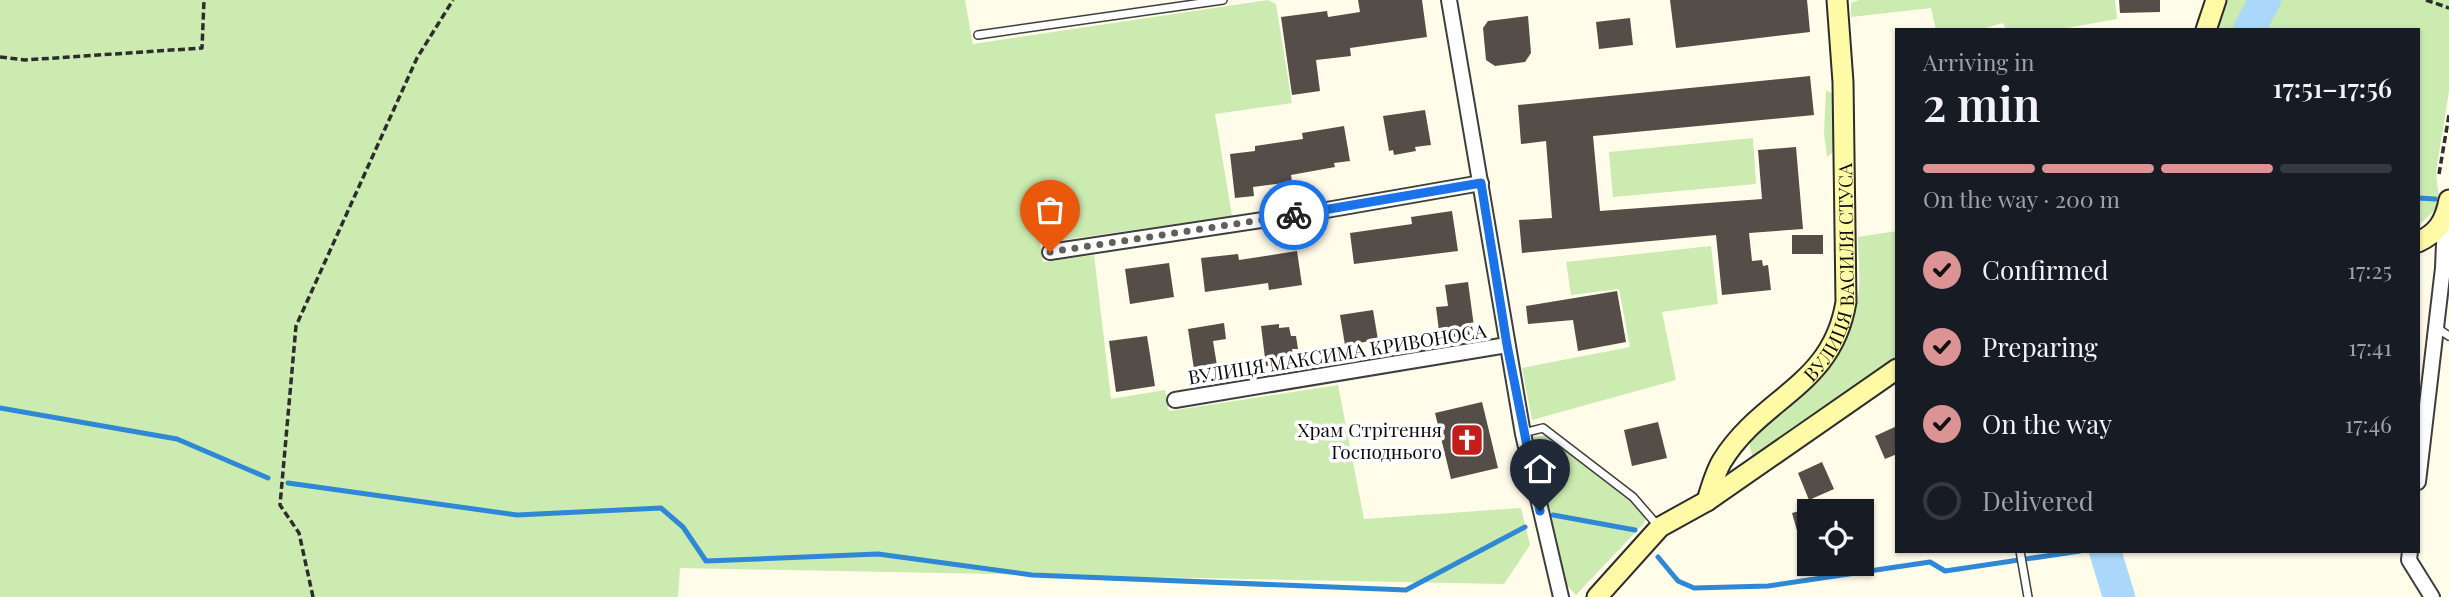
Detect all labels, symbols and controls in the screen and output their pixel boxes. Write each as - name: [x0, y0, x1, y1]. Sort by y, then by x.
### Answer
- text: Arriving in: [1923, 46, 2035, 77]
- text: 17:51–17:56: [2273, 70, 2392, 105]
- text: 2 min: [1923, 72, 2041, 134]
- street label: ВУЛИЦЯ ВАСИЛЯ СТУСА: [1797, 162, 1859, 386]
- pin: [1020, 180, 1080, 252]
- courier: [1259, 180, 1329, 250]
- text: On the way · 200 m: [1923, 183, 2120, 214]
- icon: bag: [1031, 191, 1069, 229]
- icon: bike: [1275, 196, 1313, 234]
- icon: check: [1923, 251, 1961, 289]
- text: Confirmed: [1982, 252, 2109, 287]
- text: 17:25: [2347, 254, 2392, 285]
- street label: ВУЛИЦЯ МАКСИМА КРИВОНОСА: [1186, 316, 1489, 389]
- icon: check: [1923, 328, 1961, 366]
- text: Preparing: [1982, 329, 2098, 364]
- text: 17:41: [2348, 331, 2392, 362]
- icon: check: [1923, 405, 1961, 443]
- text: On the way: [1982, 406, 2112, 441]
- text: 17:46: [2345, 408, 2392, 439]
- place label: Храм Стрітення Господнього: [1298, 416, 1442, 464]
- church icon: Храм Стрітення Господнього: [1448, 421, 1486, 459]
- pin: [1510, 439, 1570, 511]
- icon: home: [1521, 450, 1559, 488]
- text: Delivered: [1982, 483, 2094, 518]
- map controls: [1797, 499, 1874, 576]
- button: locate: [1797, 499, 1874, 576]

